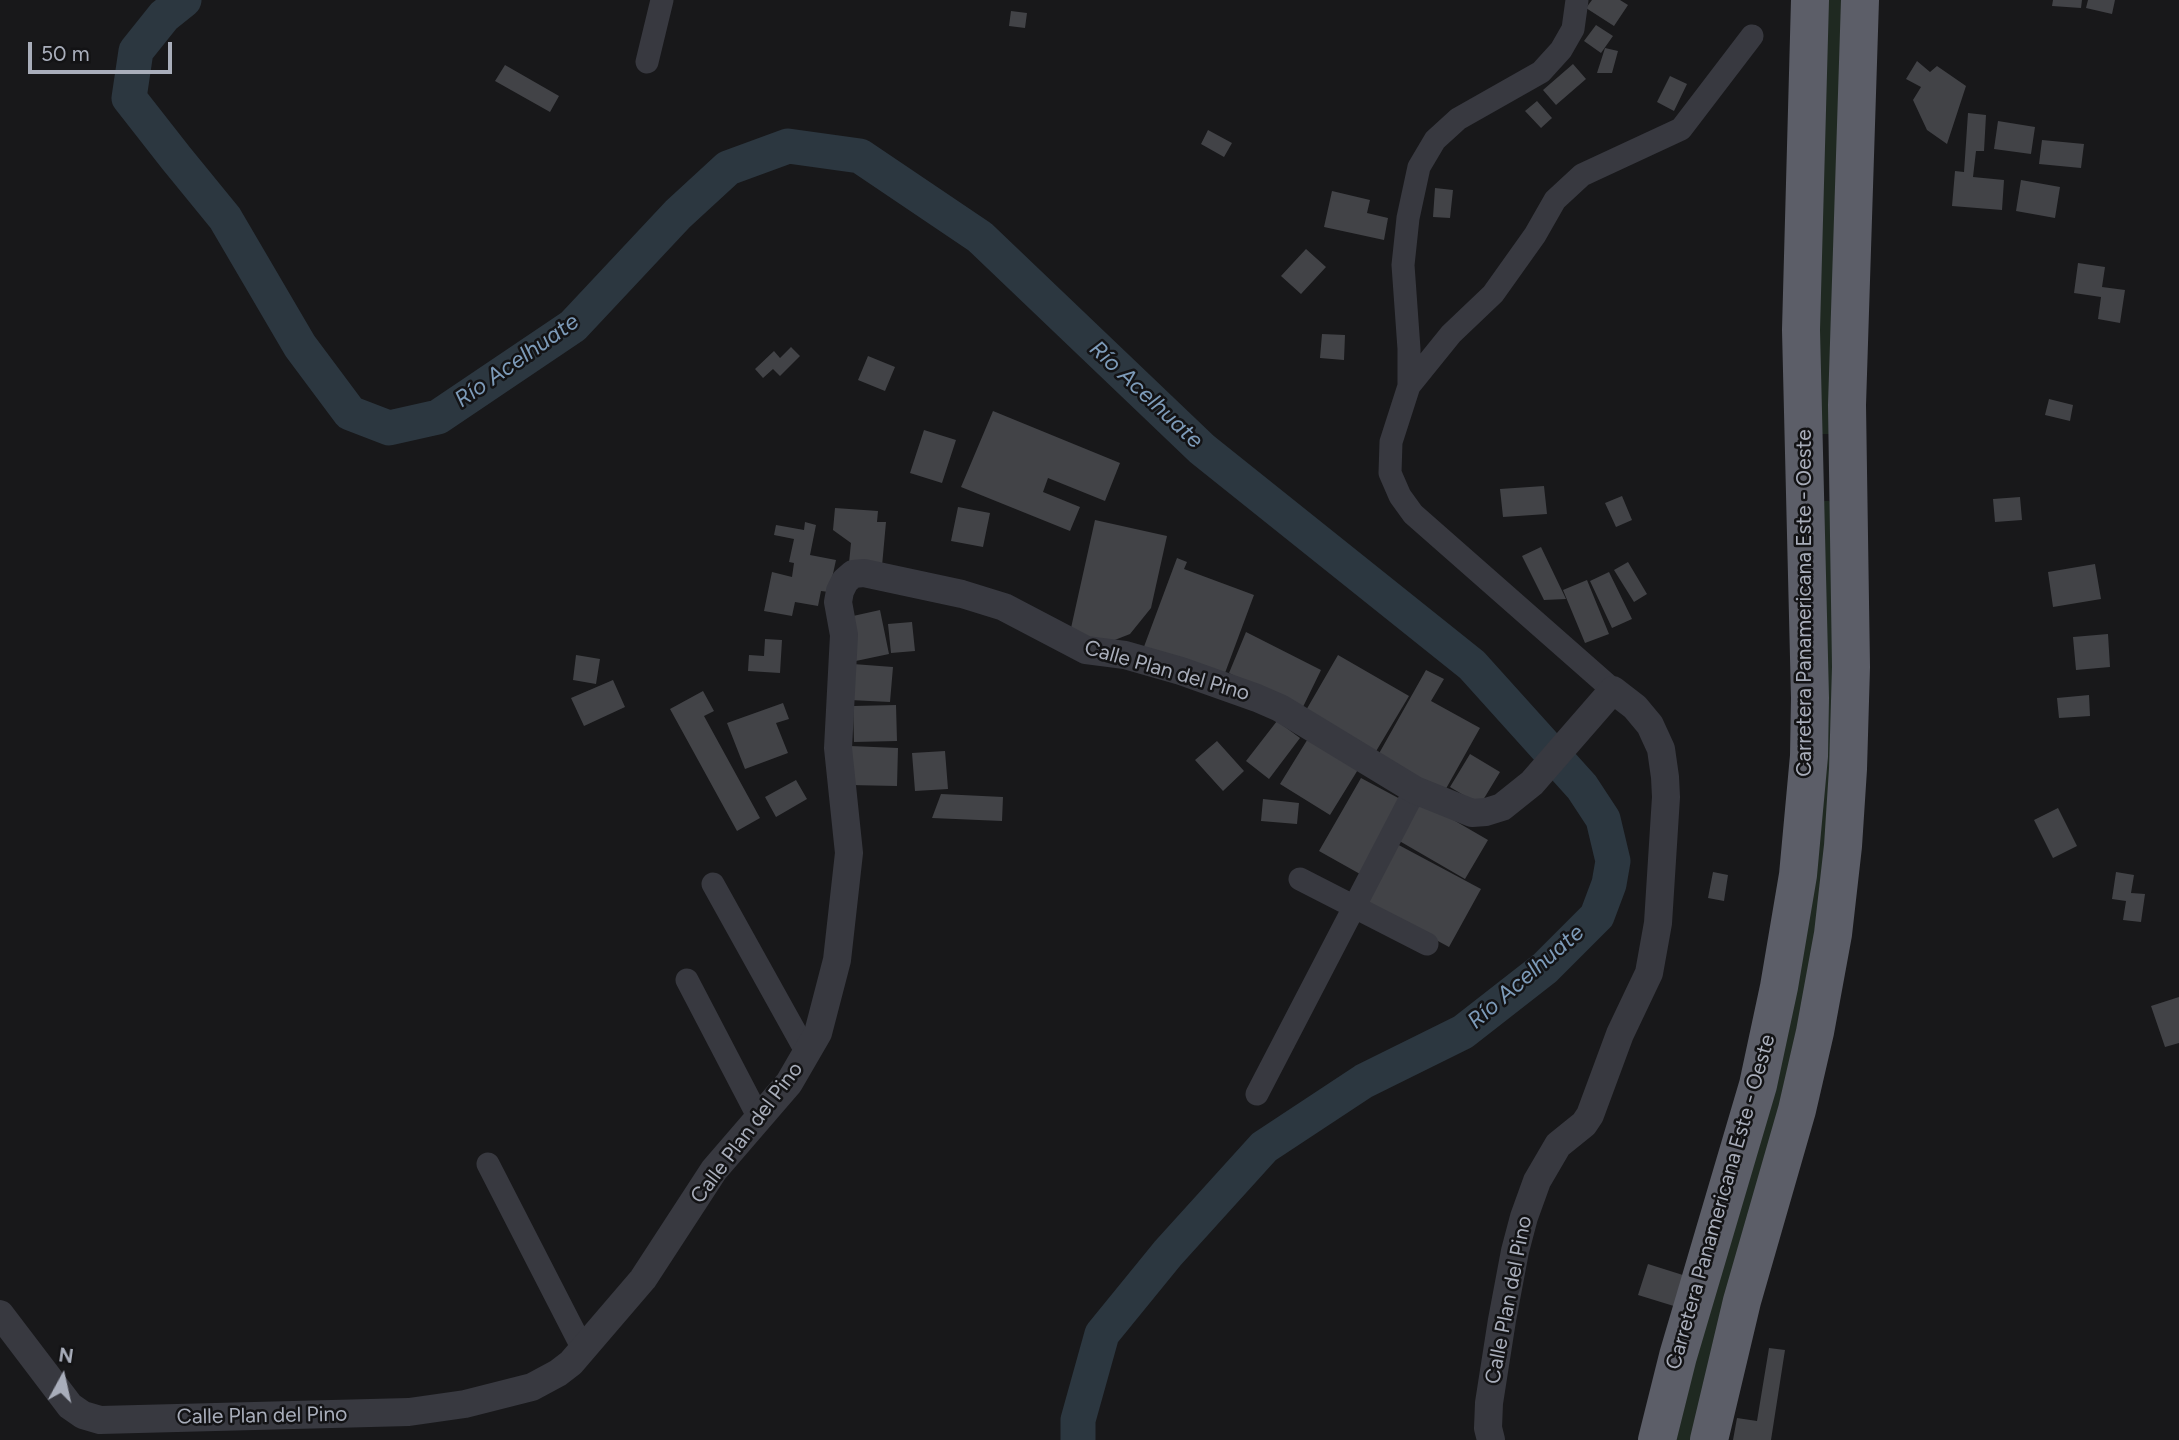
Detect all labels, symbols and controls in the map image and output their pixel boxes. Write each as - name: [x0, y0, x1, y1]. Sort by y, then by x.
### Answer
- scale bar: [32, 28, 175, 72]
- text: 50 m: [41, 41, 90, 66]
- water label: Río Acelhuate: [450, 308, 584, 414]
- water label: Río Acelhuate: [1084, 335, 1208, 455]
- street label: Carretera Panamericana Este - Oeste: [1792, 429, 1818, 777]
- street label: Calle Plan del Pino: [1082, 635, 1252, 707]
- water label: Río Acelhuate: [1462, 919, 1590, 1035]
- street label: Carretera Panamericana Este - Oeste: [1661, 1031, 1781, 1373]
- street label: Calle Plan del Pino: [686, 1057, 808, 1209]
- street label: Calle Plan del Pino: [1480, 1214, 1538, 1386]
- north arrow: [28, 1342, 98, 1412]
- text: N: [57, 1343, 75, 1368]
- street label: Calle Plan del Pino: [176, 1402, 348, 1430]

